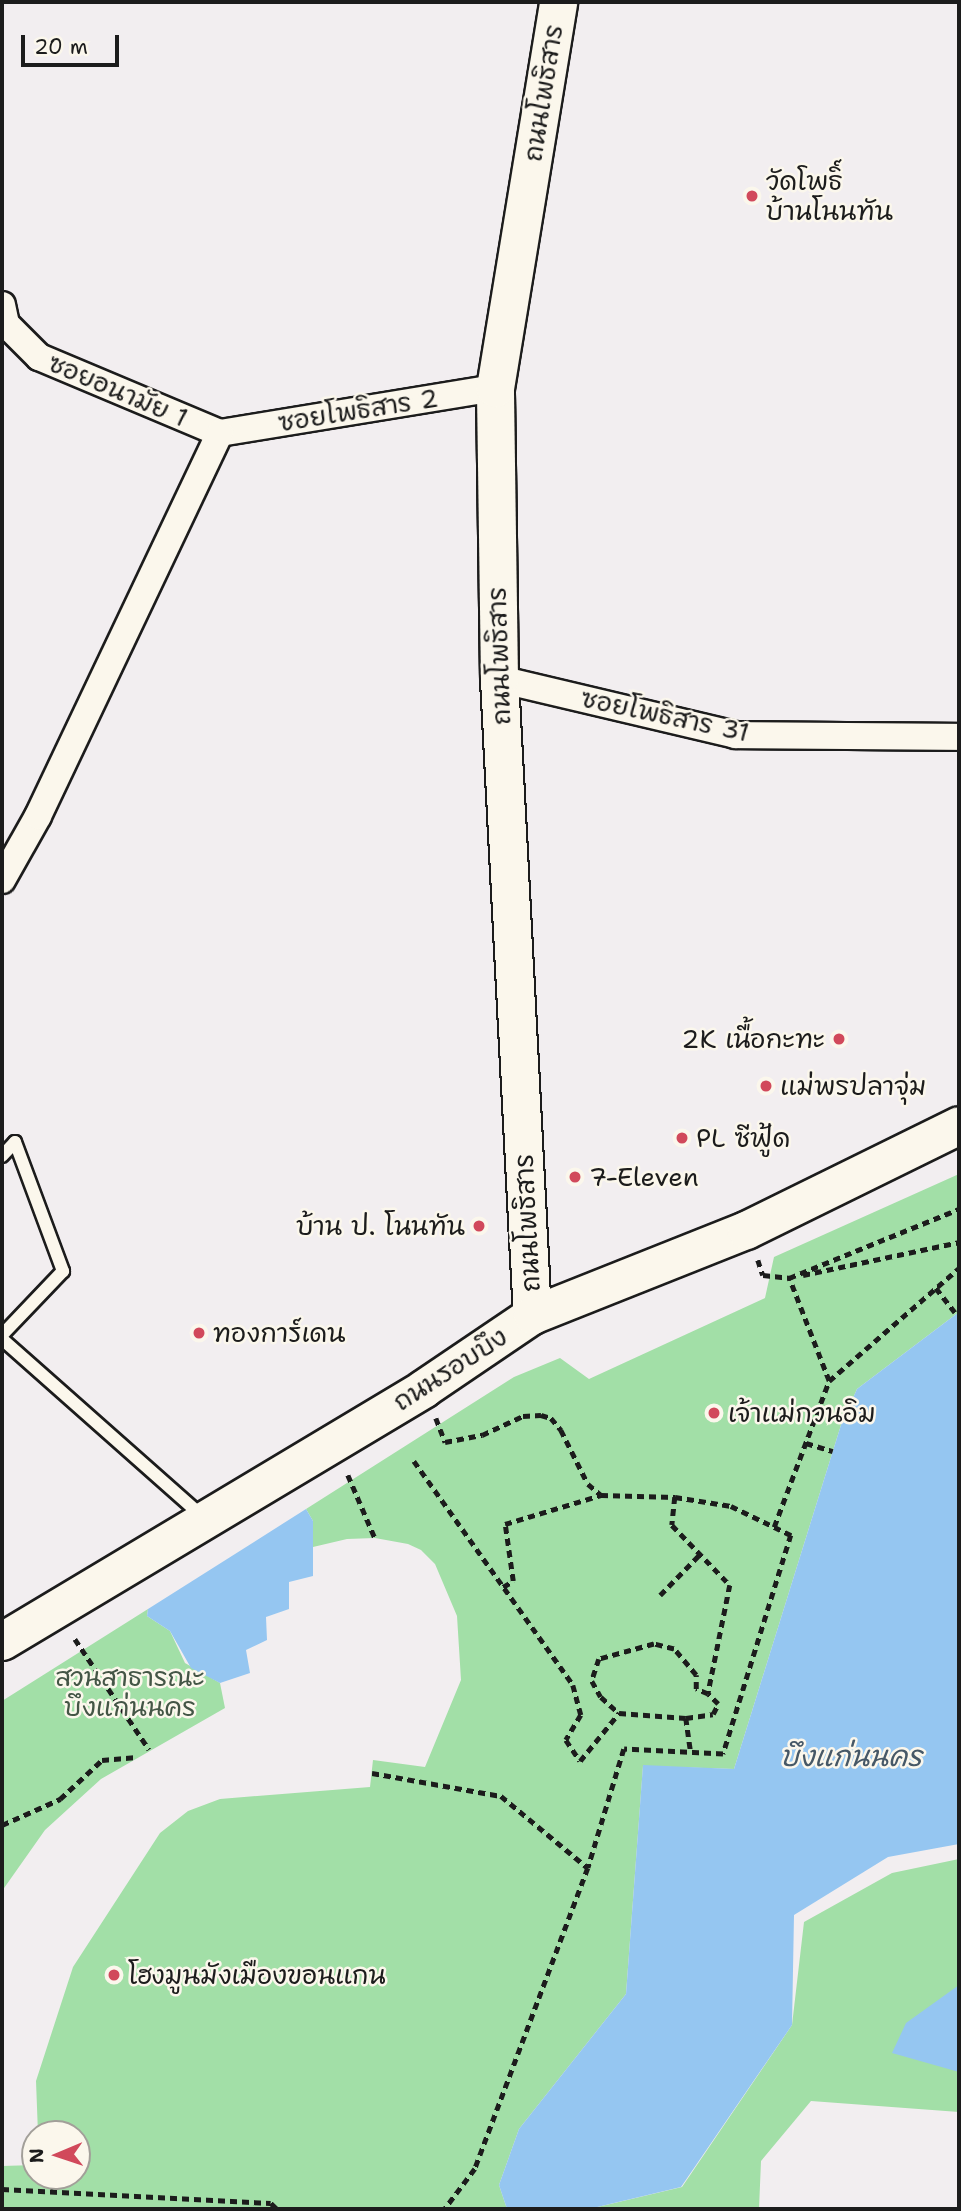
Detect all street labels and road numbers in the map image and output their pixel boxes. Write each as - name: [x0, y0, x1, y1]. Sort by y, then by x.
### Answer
- street label: ถนนโพธิสาร: [517, 22, 569, 164]
- street label: ซอยอนามัย 1: [44, 347, 192, 433]
- street label: ซอยโพธิสาร 2: [276, 382, 440, 438]
- street label: ถนนโพธิสาร: [481, 586, 517, 726]
- street label: ซอยโพธิสาร 31: [578, 682, 752, 748]
- street label: ถนนโพธิสาร: [508, 1153, 546, 1293]
- street label: ถนนรอบบึง: [387, 1321, 513, 1417]

